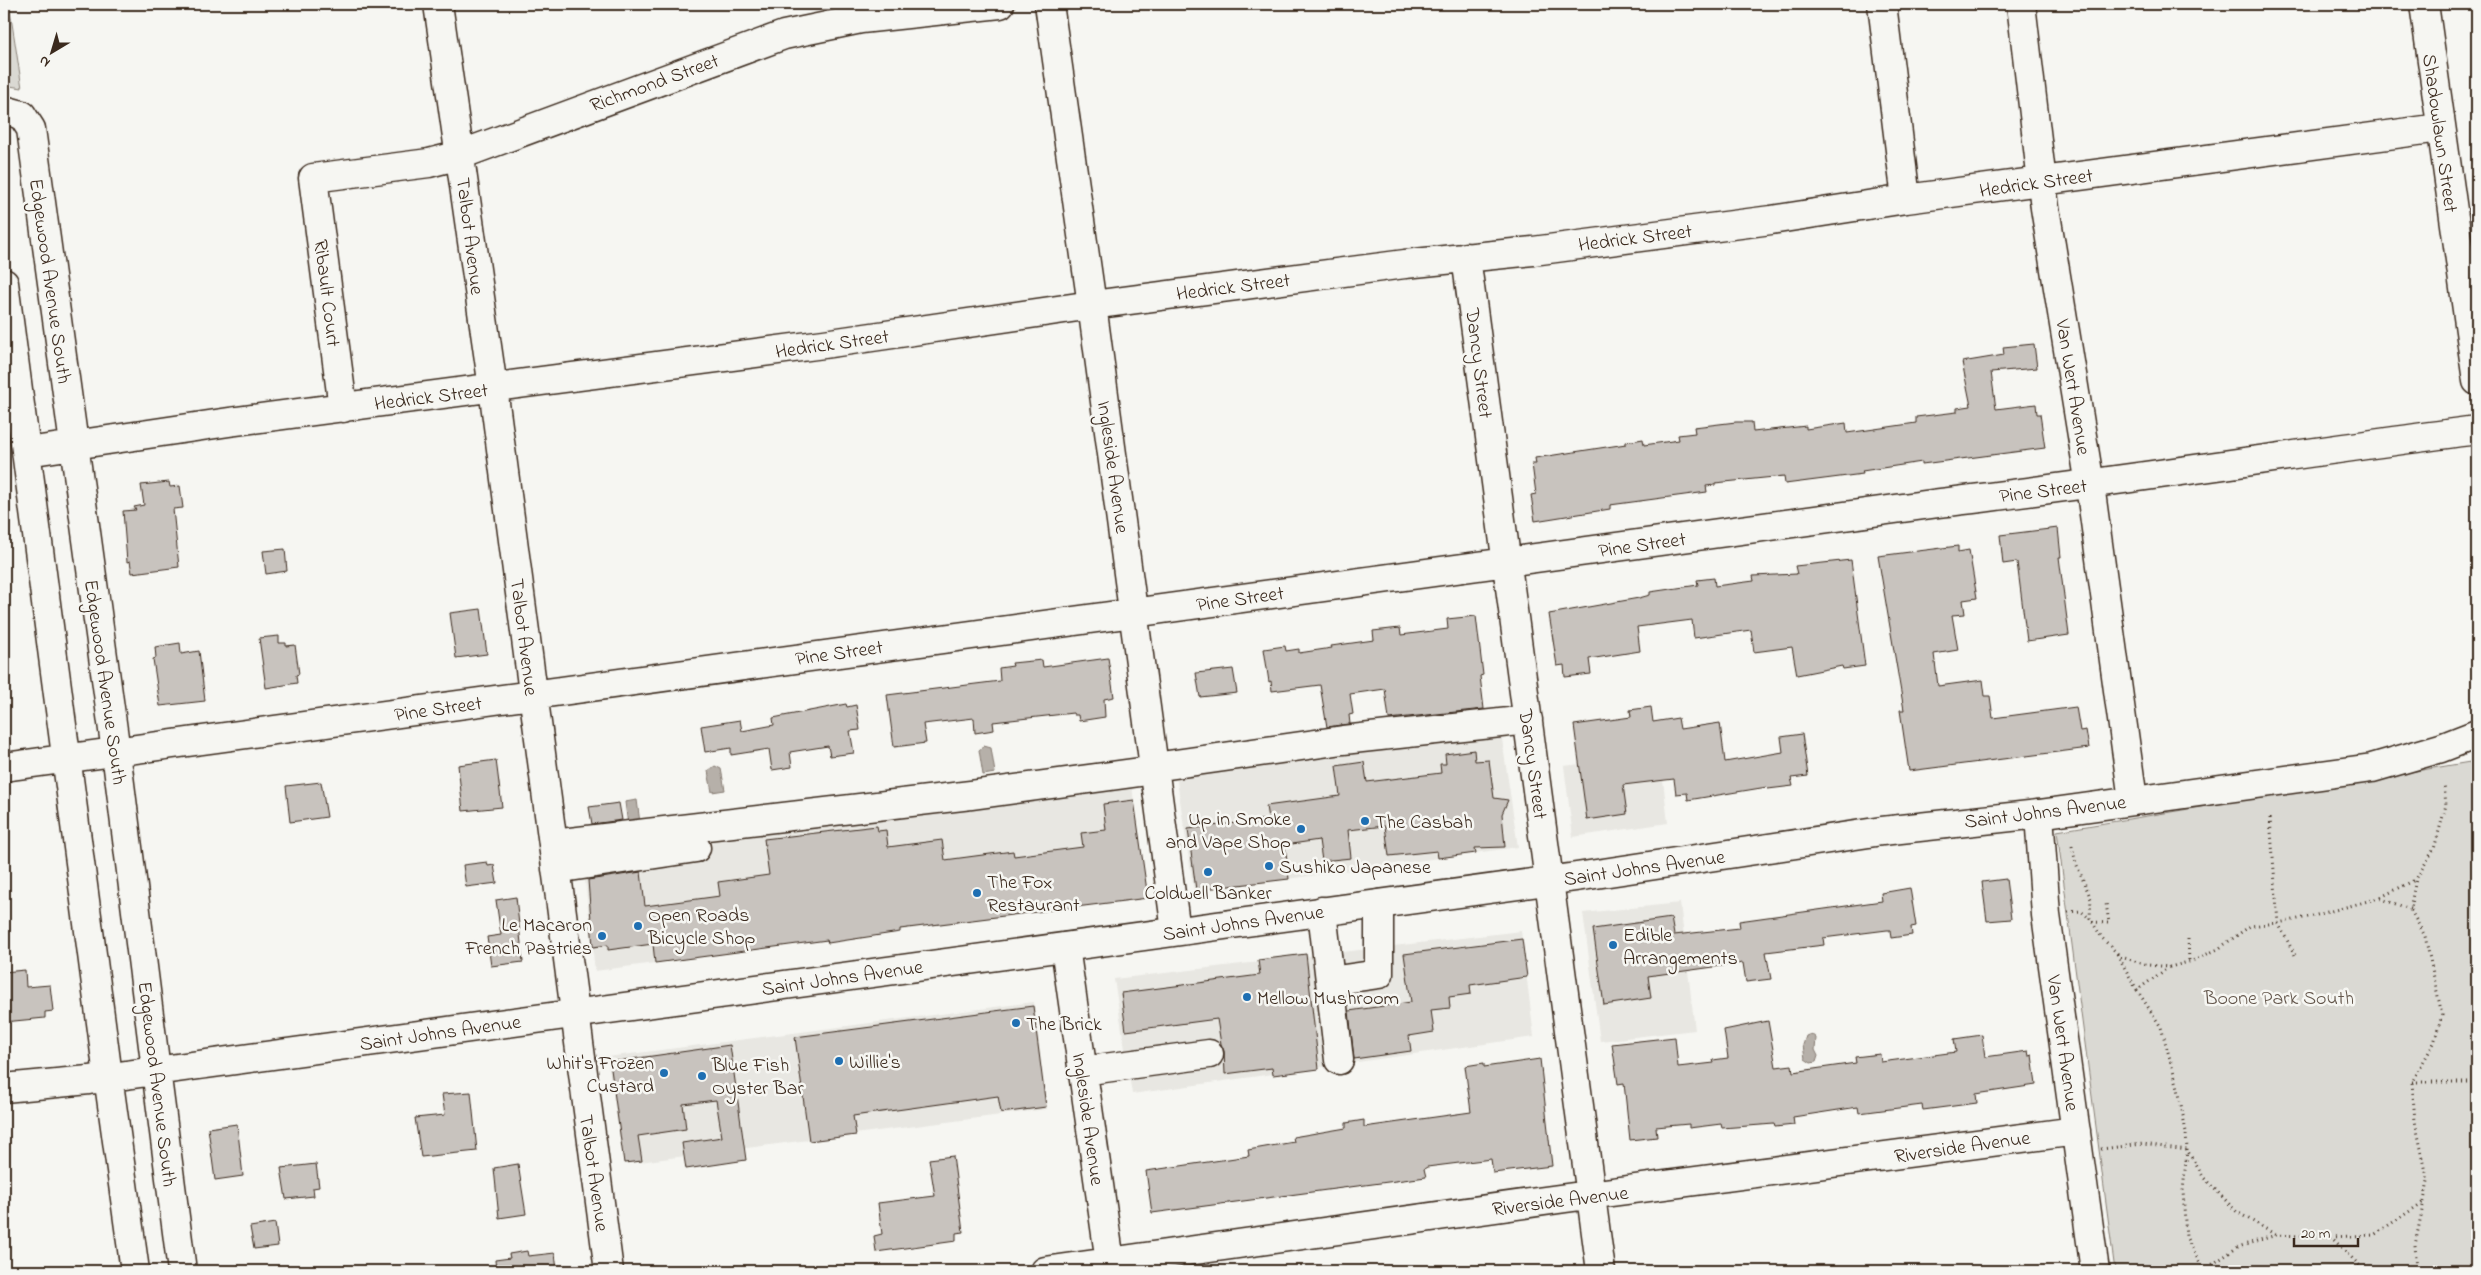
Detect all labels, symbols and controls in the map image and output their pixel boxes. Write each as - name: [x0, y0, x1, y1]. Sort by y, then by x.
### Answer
- north arrow: [28, 28, 78, 78]
- street label: Richmond Street: [586, 47, 724, 121]
- text: N: [35, 50, 55, 72]
- street label: Shadowlawn Street: [2413, 52, 2464, 215]
- street label: Hedrick Street: [1978, 162, 2095, 207]
- street label: Talbot Avenue: [447, 176, 490, 297]
- street label: Edgewood Avenue South: [19, 177, 77, 386]
- street label: Hedrick Street: [1577, 218, 1694, 261]
- street label: Ribault Court: [305, 238, 347, 349]
- street label: Hedrick Street: [1175, 267, 1292, 310]
- street label: Dancy Street: [1456, 306, 1499, 420]
- street label: Van Wert Avenue: [2046, 316, 2097, 457]
- street label: Hedrick Street: [774, 323, 891, 368]
- street label: Hedrick Street: [373, 377, 490, 420]
- street label: Ingleside Avenue: [1087, 399, 1135, 536]
- street label: Pine Street: [1998, 473, 2089, 512]
- street label: Pine Street: [1597, 526, 1688, 567]
- street label: Talbot Avenue: [501, 577, 544, 698]
- street label: Edgewood Avenue South: [74, 578, 132, 787]
- street label: Pine Street: [1195, 580, 1286, 621]
- street label: Pine Street: [794, 634, 885, 675]
- street label: Pine Street: [393, 690, 484, 731]
- street label: Dancy Street: [1509, 707, 1554, 821]
- street label: Saint Johns Avenue: [1963, 789, 2128, 838]
- place label: Up in Smoke and Vape Shop: [1165, 806, 1291, 858]
- place label: The Casbah: [1375, 809, 1473, 838]
- marker: The Casbah: [1359, 815, 1371, 827]
- marker: Up in Smoke and Vape Shop: [1295, 823, 1307, 835]
- street label: Saint Johns Avenue: [1562, 844, 1727, 895]
- place label: Sushiko Japanese: [1279, 854, 1431, 883]
- marker: Sushiko Japanese: [1263, 860, 1275, 872]
- marker: Coldwell Banker: [1202, 866, 1214, 878]
- place label: The Fox Restaurant: [987, 869, 1080, 921]
- place label: Coldwell Banker: [1144, 880, 1272, 909]
- marker: The Fox Restaurant: [971, 887, 983, 899]
- street label: Saint Johns Avenue: [1161, 899, 1326, 950]
- place label: Open Roads Bicycle Shop: [647, 902, 756, 954]
- place label: Le Macaron French Pastries: [464, 912, 592, 964]
- marker: Open Roads Bicycle Shop: [632, 920, 644, 932]
- place label: Edible Arrangements: [1623, 922, 1738, 975]
- marker: Le Macaron French Pastries: [596, 930, 608, 942]
- marker: Edible Arrangements: [1607, 939, 1619, 951]
- street label: Saint Johns Avenue: [760, 954, 925, 1005]
- street label: Van Wert Avenue: [2037, 972, 2085, 1113]
- street label: Edgewood Avenue South: [128, 980, 183, 1189]
- place label: Mellow Mushroom: [1257, 985, 1399, 1014]
- park label: Boone Park South: [2203, 985, 2354, 1014]
- marker: Mellow Mushroom: [1241, 991, 1253, 1003]
- street label: Saint Johns Avenue: [358, 1009, 523, 1060]
- place label: The Brick: [1026, 1011, 1102, 1040]
- marker: The Brick: [1010, 1017, 1022, 1029]
- place label: Willie's: [849, 1049, 901, 1078]
- place label: Whit's Frozen Custard: [546, 1050, 654, 1102]
- street label: Ingleside Avenue: [1062, 1051, 1110, 1188]
- place label: Blue Fish Oyster Bar: [711, 1052, 805, 1104]
- marker: Willie's: [833, 1055, 845, 1067]
- marker: Whit's Frozen Custard: [658, 1067, 670, 1079]
- marker: Blue Fish Oyster Bar: [696, 1070, 708, 1082]
- street label: Talbot Avenue: [570, 1113, 615, 1234]
- street label: Riverside Avenue: [1893, 1125, 2032, 1172]
- street label: Riverside Avenue: [1491, 1180, 1630, 1225]
- scale bar: [2294, 1215, 2357, 1247]
- text: 20 m: [2301, 1223, 2331, 1245]

